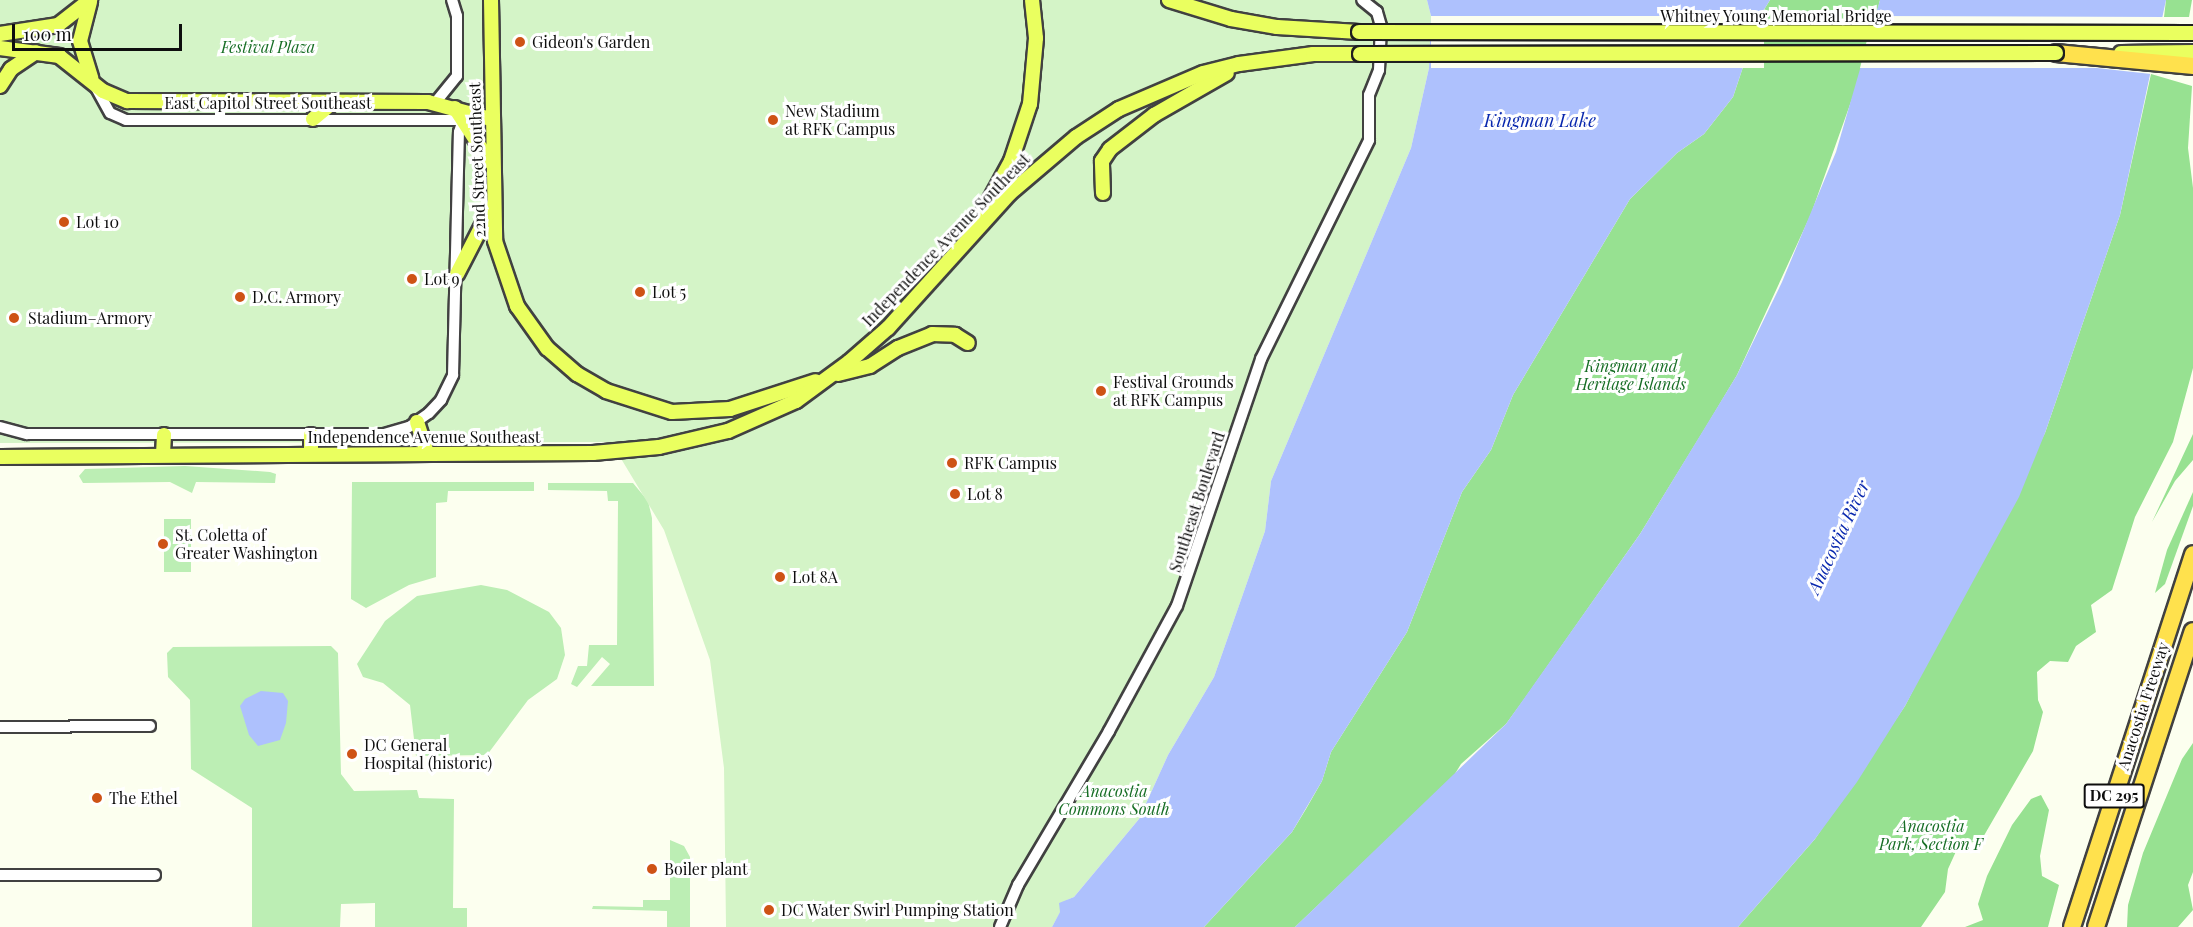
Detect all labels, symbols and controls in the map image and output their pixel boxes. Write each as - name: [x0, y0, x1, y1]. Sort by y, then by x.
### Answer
- street label: Whitney Young Memorial Bridge: [1660, 6, 1892, 26]
- scale bar: [15, 12, 184, 50]
- text: 100 m: [23, 22, 72, 46]
- place label: Gideon's Garden: [532, 32, 650, 52]
- marker: Gideon's Garden: [513, 35, 527, 49]
- park label: Festival Plaza: [221, 37, 315, 57]
- street label: 22nd Street Southeast: [465, 82, 489, 238]
- street label: East Capitol Street Southeast: [164, 93, 372, 113]
- place label: New Stadium at RFK Campus: [785, 101, 895, 139]
- water label: Kingman Lake: [1484, 109, 1596, 131]
- marker: New Stadium at RFK Campus: [766, 113, 780, 127]
- street label: Independence Avenue Southeast: [858, 149, 1034, 331]
- place label: Lot 10: [76, 212, 119, 232]
- marker: Lot 10: [57, 215, 71, 229]
- place label: Lot 9: [424, 269, 460, 289]
- marker: Lot 9: [405, 272, 419, 286]
- place label: Lot 5: [652, 282, 686, 302]
- marker: Lot 5: [633, 285, 647, 299]
- place label: D.C. Armory: [252, 287, 342, 307]
- marker: D.C. Armory: [233, 290, 247, 304]
- place label: Stadium–Armory: [28, 308, 152, 328]
- marker: Stadium–Armory: [5, 309, 23, 327]
- park label: Kingman and Heritage Islands: [1576, 356, 1686, 394]
- place label: Festival Grounds at RFK Campus: [1113, 372, 1234, 410]
- marker: Festival Grounds at RFK Campus: [1094, 384, 1108, 398]
- street label: Independence Avenue Southeast: [307, 427, 541, 447]
- street label: Southeast Boulevard: [1165, 429, 1229, 575]
- place label: RFK Campus: [964, 453, 1057, 473]
- marker: RFK Campus: [945, 456, 959, 470]
- water label: Anacostia River: [1802, 477, 1874, 597]
- place label: Lot 8: [967, 484, 1003, 504]
- marker: Lot 8: [948, 487, 962, 501]
- place label: St. Coletta of Greater Washington: [175, 525, 319, 563]
- marker: St. Coletta of Greater Washington: [156, 537, 170, 551]
- place label: Lot 8A: [792, 567, 838, 587]
- marker: Lot 8A: [773, 570, 787, 584]
- street label: Anacostia Freeway: [2113, 639, 2173, 773]
- place label: DC General Hospital (historic): [364, 735, 492, 773]
- marker: DC General Hospital (historic): [345, 747, 359, 761]
- park label: Anacostia Commons South: [1058, 781, 1170, 819]
- road number: DC 295: [2082, 784, 2146, 808]
- place label: The Ethel: [109, 788, 178, 808]
- marker: The Ethel: [90, 791, 104, 805]
- park label: Anacostia Park, Section F: [1879, 816, 1983, 854]
- place label: Boiler plant: [664, 859, 748, 879]
- marker: Boiler plant: [645, 862, 659, 876]
- place label: DC Water Swirl Pumping Station: [781, 900, 1015, 920]
- marker: DC Water Swirl Pumping Station: [762, 903, 776, 917]

